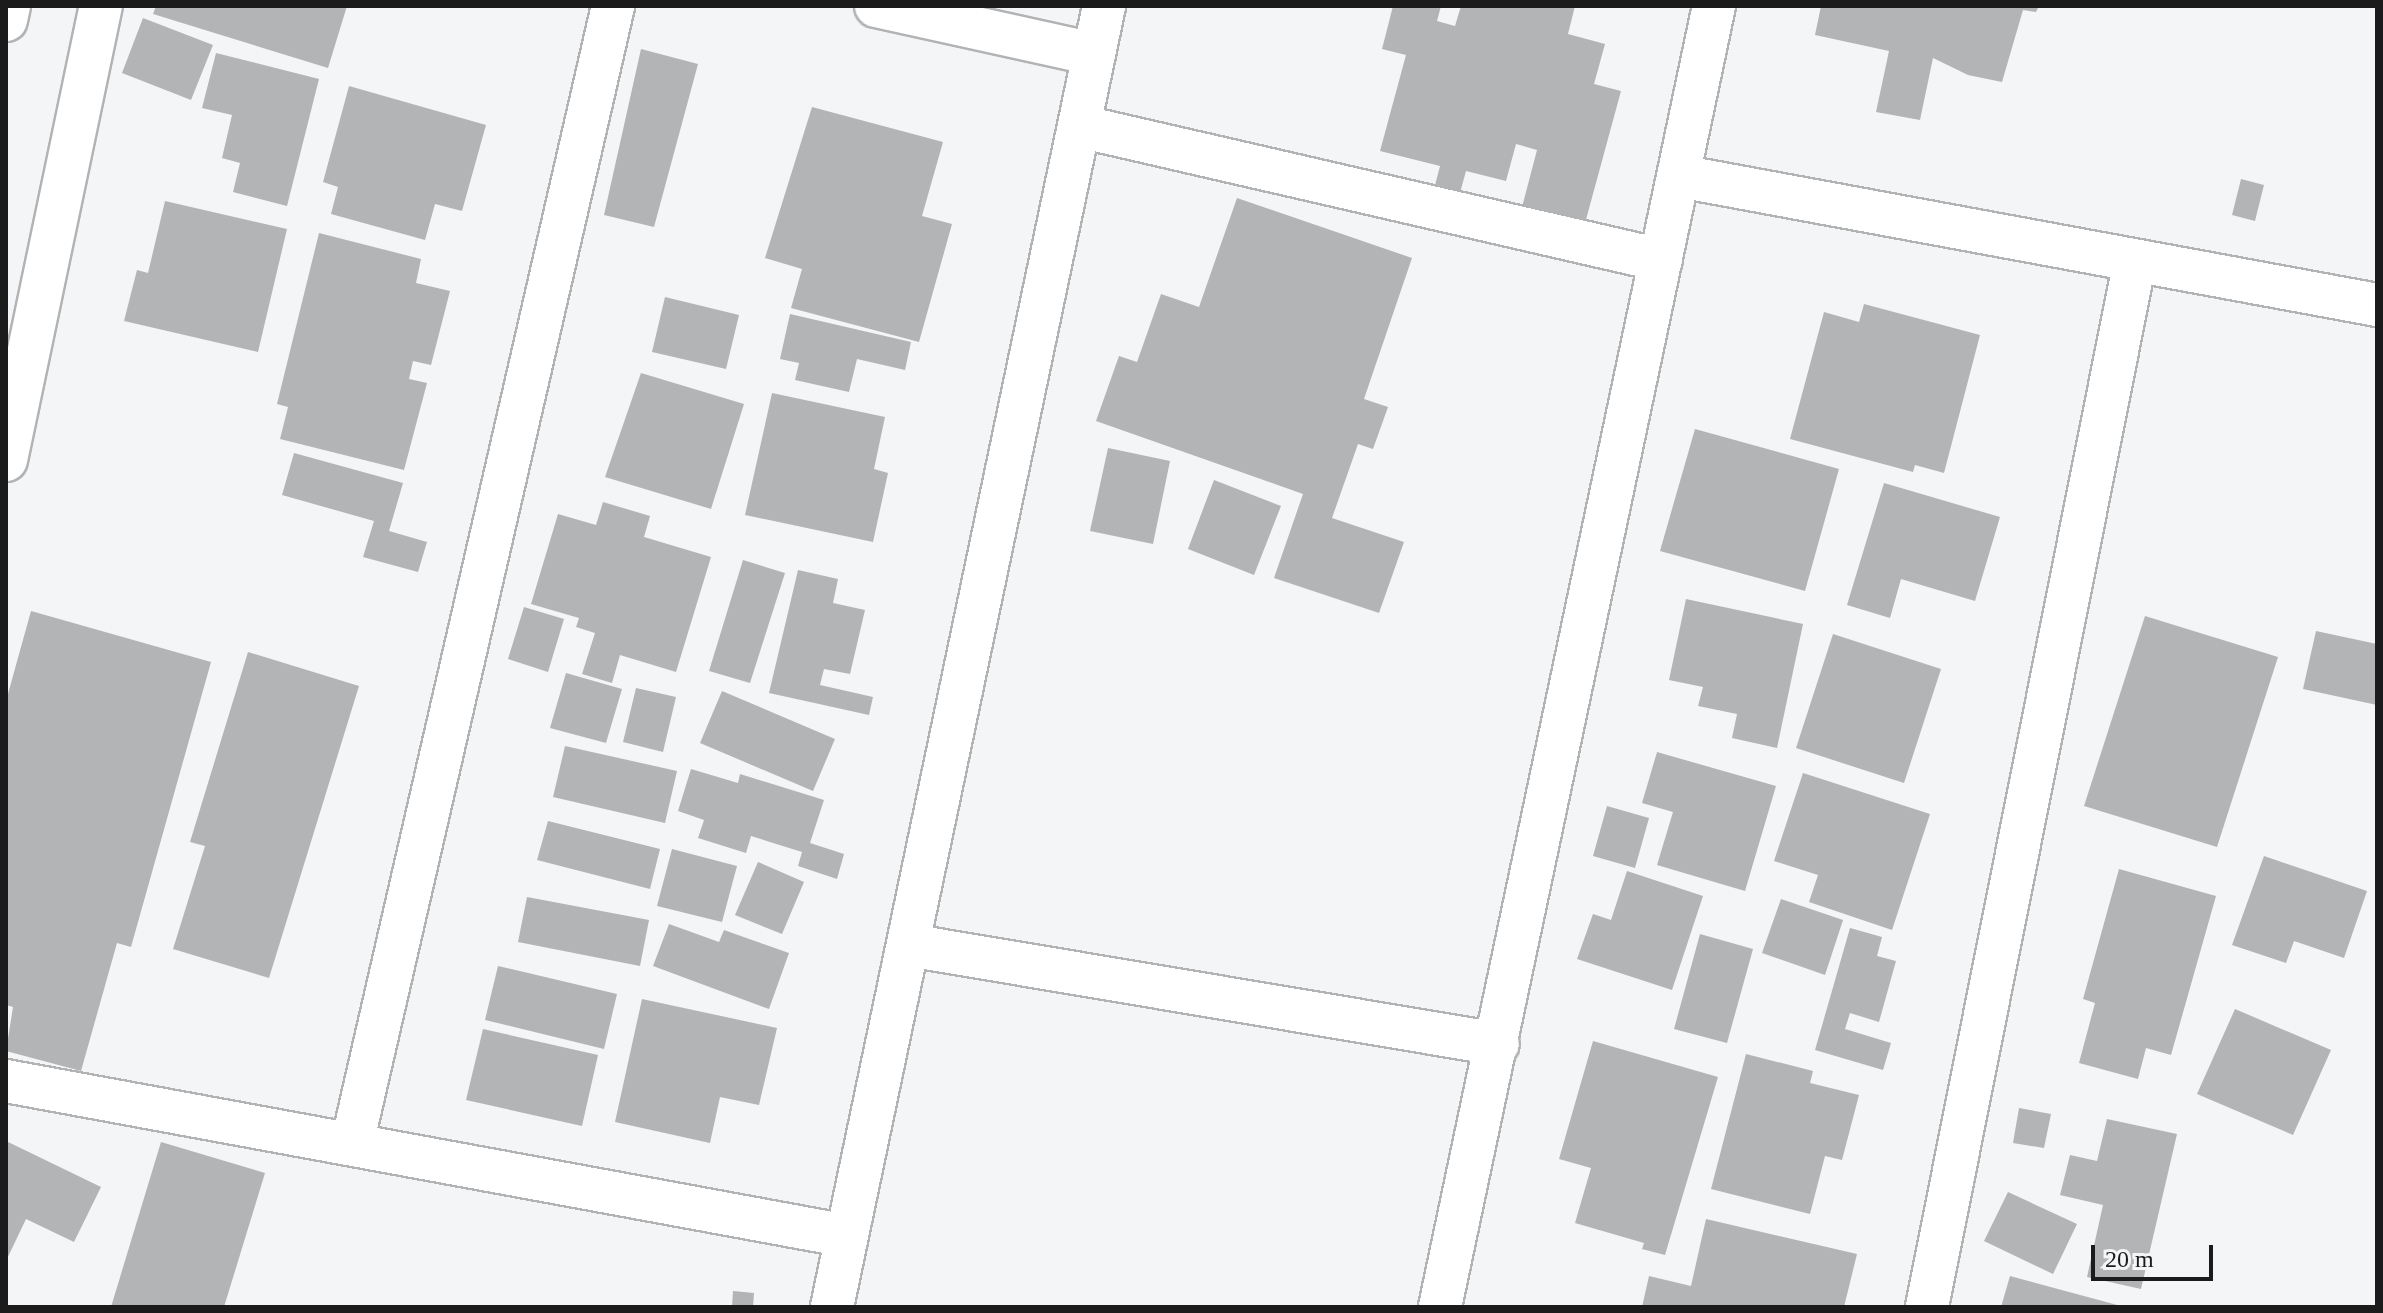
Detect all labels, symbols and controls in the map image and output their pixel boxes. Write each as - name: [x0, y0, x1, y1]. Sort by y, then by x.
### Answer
- scale bar: [2095, 1229, 2217, 1279]
- text: 20 m: [2105, 1246, 2154, 1272]

